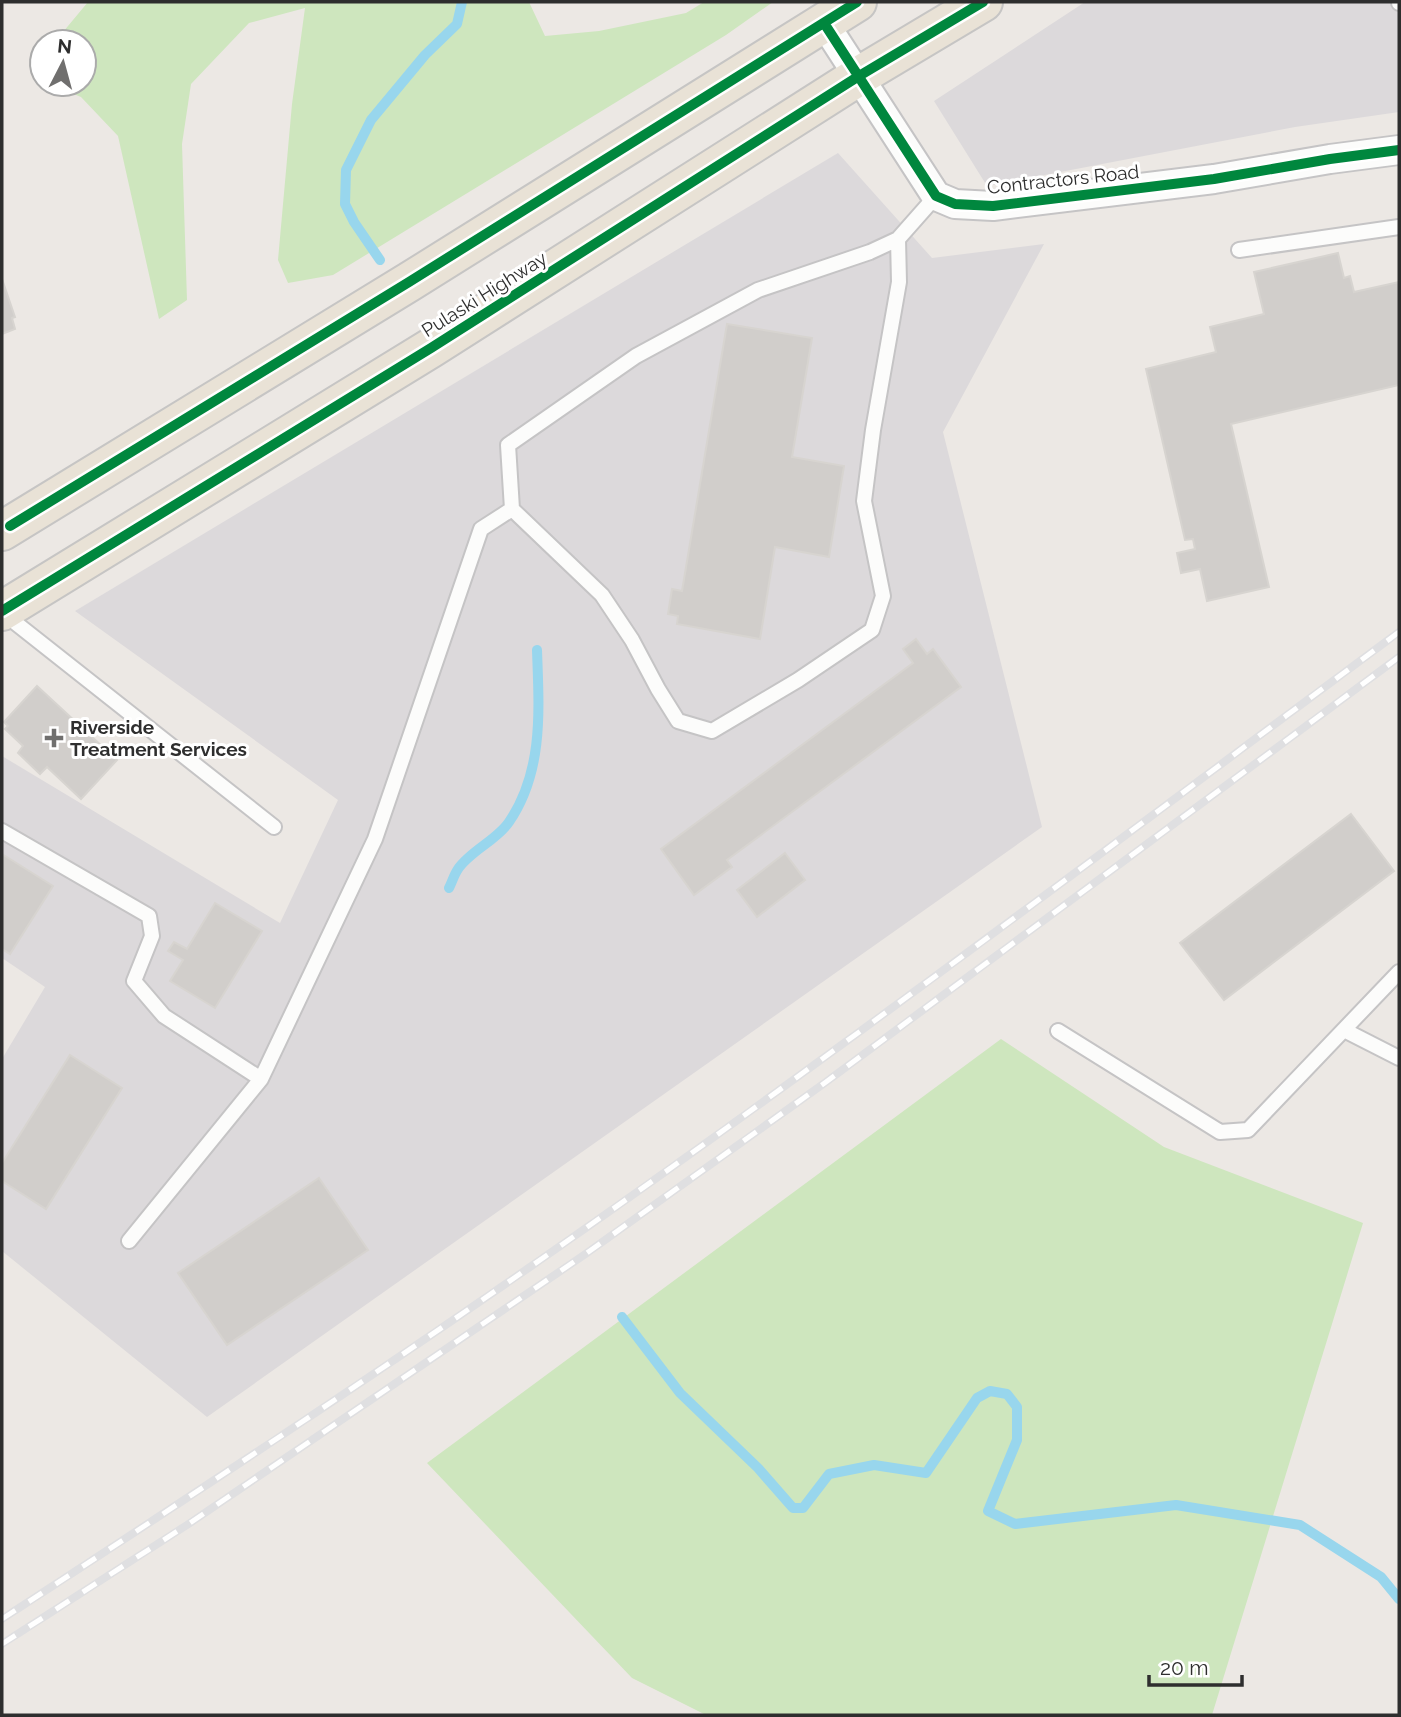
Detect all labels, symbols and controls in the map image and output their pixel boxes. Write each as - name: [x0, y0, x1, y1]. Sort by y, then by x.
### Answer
- north arrow: [28, 28, 98, 98]
- text: N: [56, 34, 73, 58]
- street label: Contractors Road: [986, 160, 1140, 198]
- street label: Pulaski Highway: [417, 247, 551, 341]
- place label: Riverside Treatment Services: [70, 716, 247, 760]
- marker: Riverside Treatment Services: [44, 728, 64, 748]
- scale bar: [1149, 1644, 1242, 1688]
- text: 20 m: [1160, 1655, 1208, 1680]

